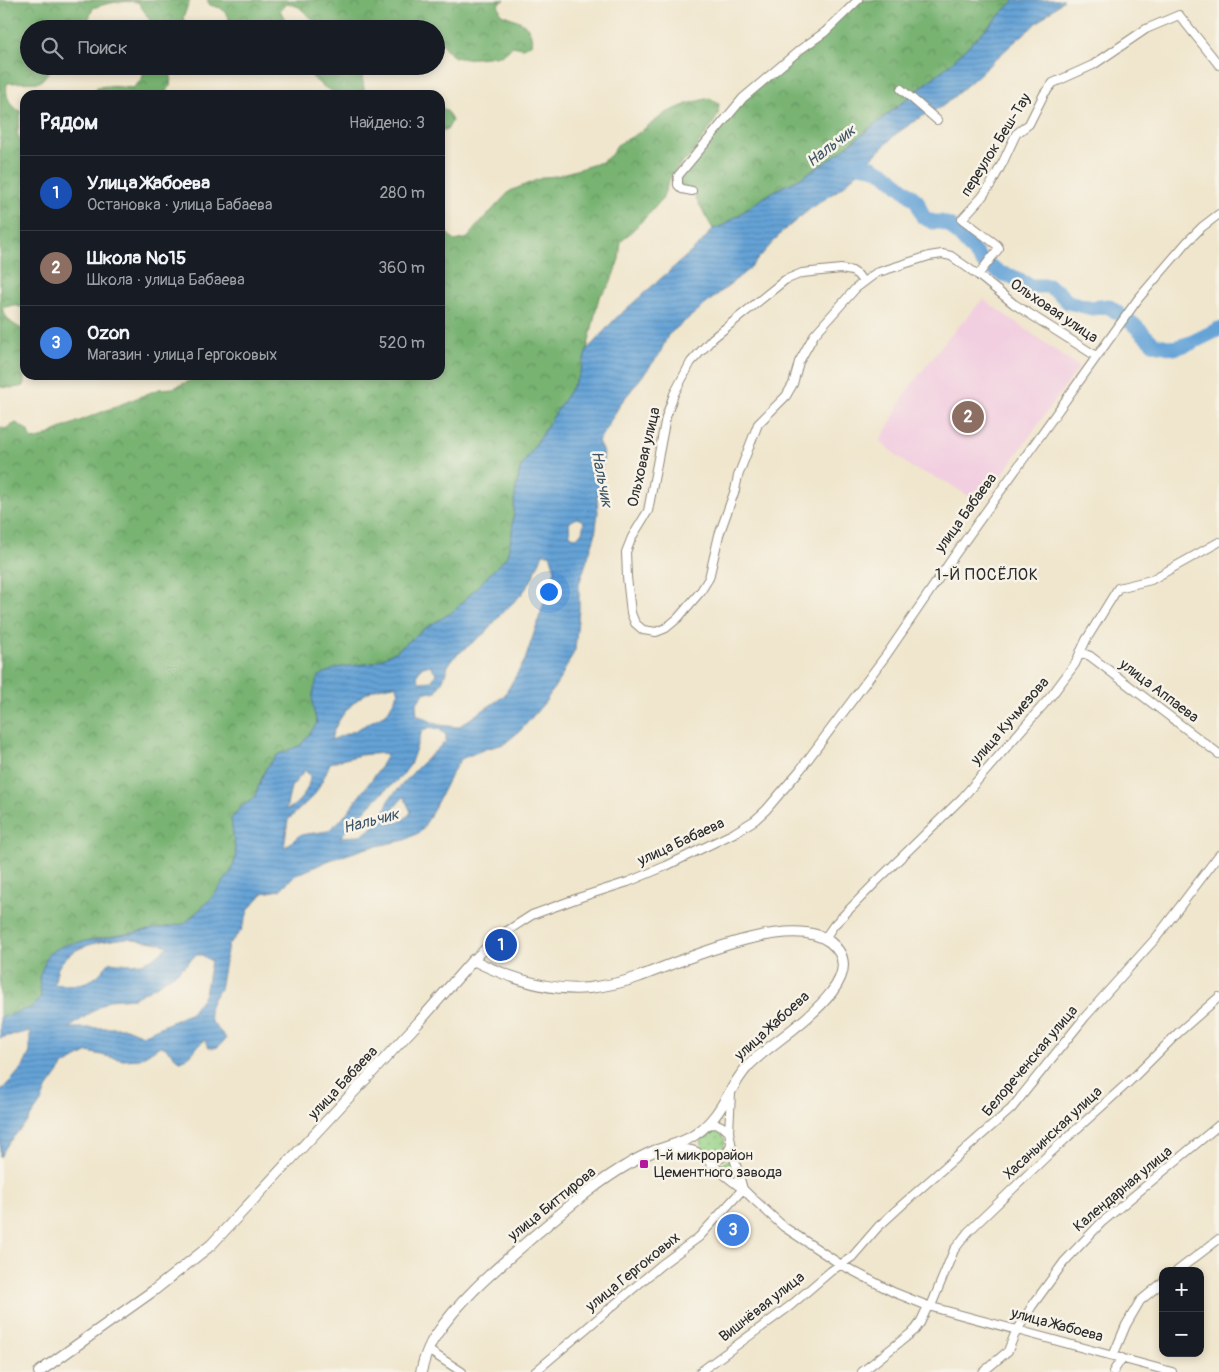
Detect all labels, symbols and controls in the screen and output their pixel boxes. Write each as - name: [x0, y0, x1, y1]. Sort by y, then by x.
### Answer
- search box: [20, 20, 445, 75]
- icon: search: [38, 34, 66, 62]
- text: Поиск: [78, 36, 128, 60]
- street label: переулок Беш-Тау: [957, 89, 1036, 200]
- text: Рядом: [40, 109, 98, 136]
- text: Найдено: 3: [349, 113, 425, 133]
- water label: Нальчик: [802, 120, 861, 171]
- text: Улица Жабоева: [87, 171, 210, 195]
- text: 1: [53, 183, 59, 203]
- text: 280 m: [379, 183, 425, 203]
- text: Остановка · улица Бабаева: [87, 195, 272, 215]
- text: Школа №15: [87, 246, 186, 270]
- text: 2: [52, 258, 60, 278]
- text: 360 m: [378, 258, 425, 278]
- text: Школа · улица Бабаева: [87, 270, 245, 290]
- street label: Ольховая улица: [1006, 275, 1102, 347]
- text: Ozon: [87, 321, 130, 345]
- text: 3: [52, 333, 60, 353]
- text: 520 m: [379, 333, 425, 353]
- text: Магазин · улица Гергоковых: [87, 345, 277, 365]
- pin: 2: [952, 398, 984, 436]
- street label: Ольховая улица: [623, 405, 665, 509]
- water label: Нальчик: [587, 449, 618, 510]
- street label: улица Бабаева: [930, 470, 1001, 557]
- district label: 1-Й ПОСЁЛОК: [935, 565, 1039, 585]
- your location: [536, 579, 562, 605]
- street label: улица Аппаева: [1115, 654, 1202, 727]
- street label: улица Кучмезова: [966, 673, 1053, 770]
- water label: Нальчик: [341, 804, 403, 838]
- street label: улица Бабаева: [634, 814, 727, 871]
- pin: 1: [485, 926, 517, 964]
- street label: улица Жабоева: [730, 987, 814, 1065]
- street label: Белореченская улица: [978, 1002, 1082, 1120]
- street label: улица Бабаева: [303, 1042, 382, 1124]
- street label: Хасаньинская улица: [1000, 1082, 1106, 1184]
- street label: Календарная улица: [1070, 1142, 1176, 1236]
- place label: 1-й микрорайон Цементного завода: [654, 1146, 782, 1182]
- marker: 1-й микрорайон Цементного завода: [638, 1158, 650, 1170]
- street label: улица Биттирова: [503, 1163, 600, 1246]
- pin: 3: [717, 1211, 749, 1249]
- street label: улица Гергоковых: [581, 1228, 684, 1316]
- map controls: [1159, 1267, 1204, 1357]
- button: +: [1159, 1267, 1204, 1312]
- street label: Вишнёвая улица: [715, 1268, 809, 1346]
- street label: улица Жабоева: [1008, 1303, 1105, 1346]
- button: −: [1159, 1312, 1204, 1357]

